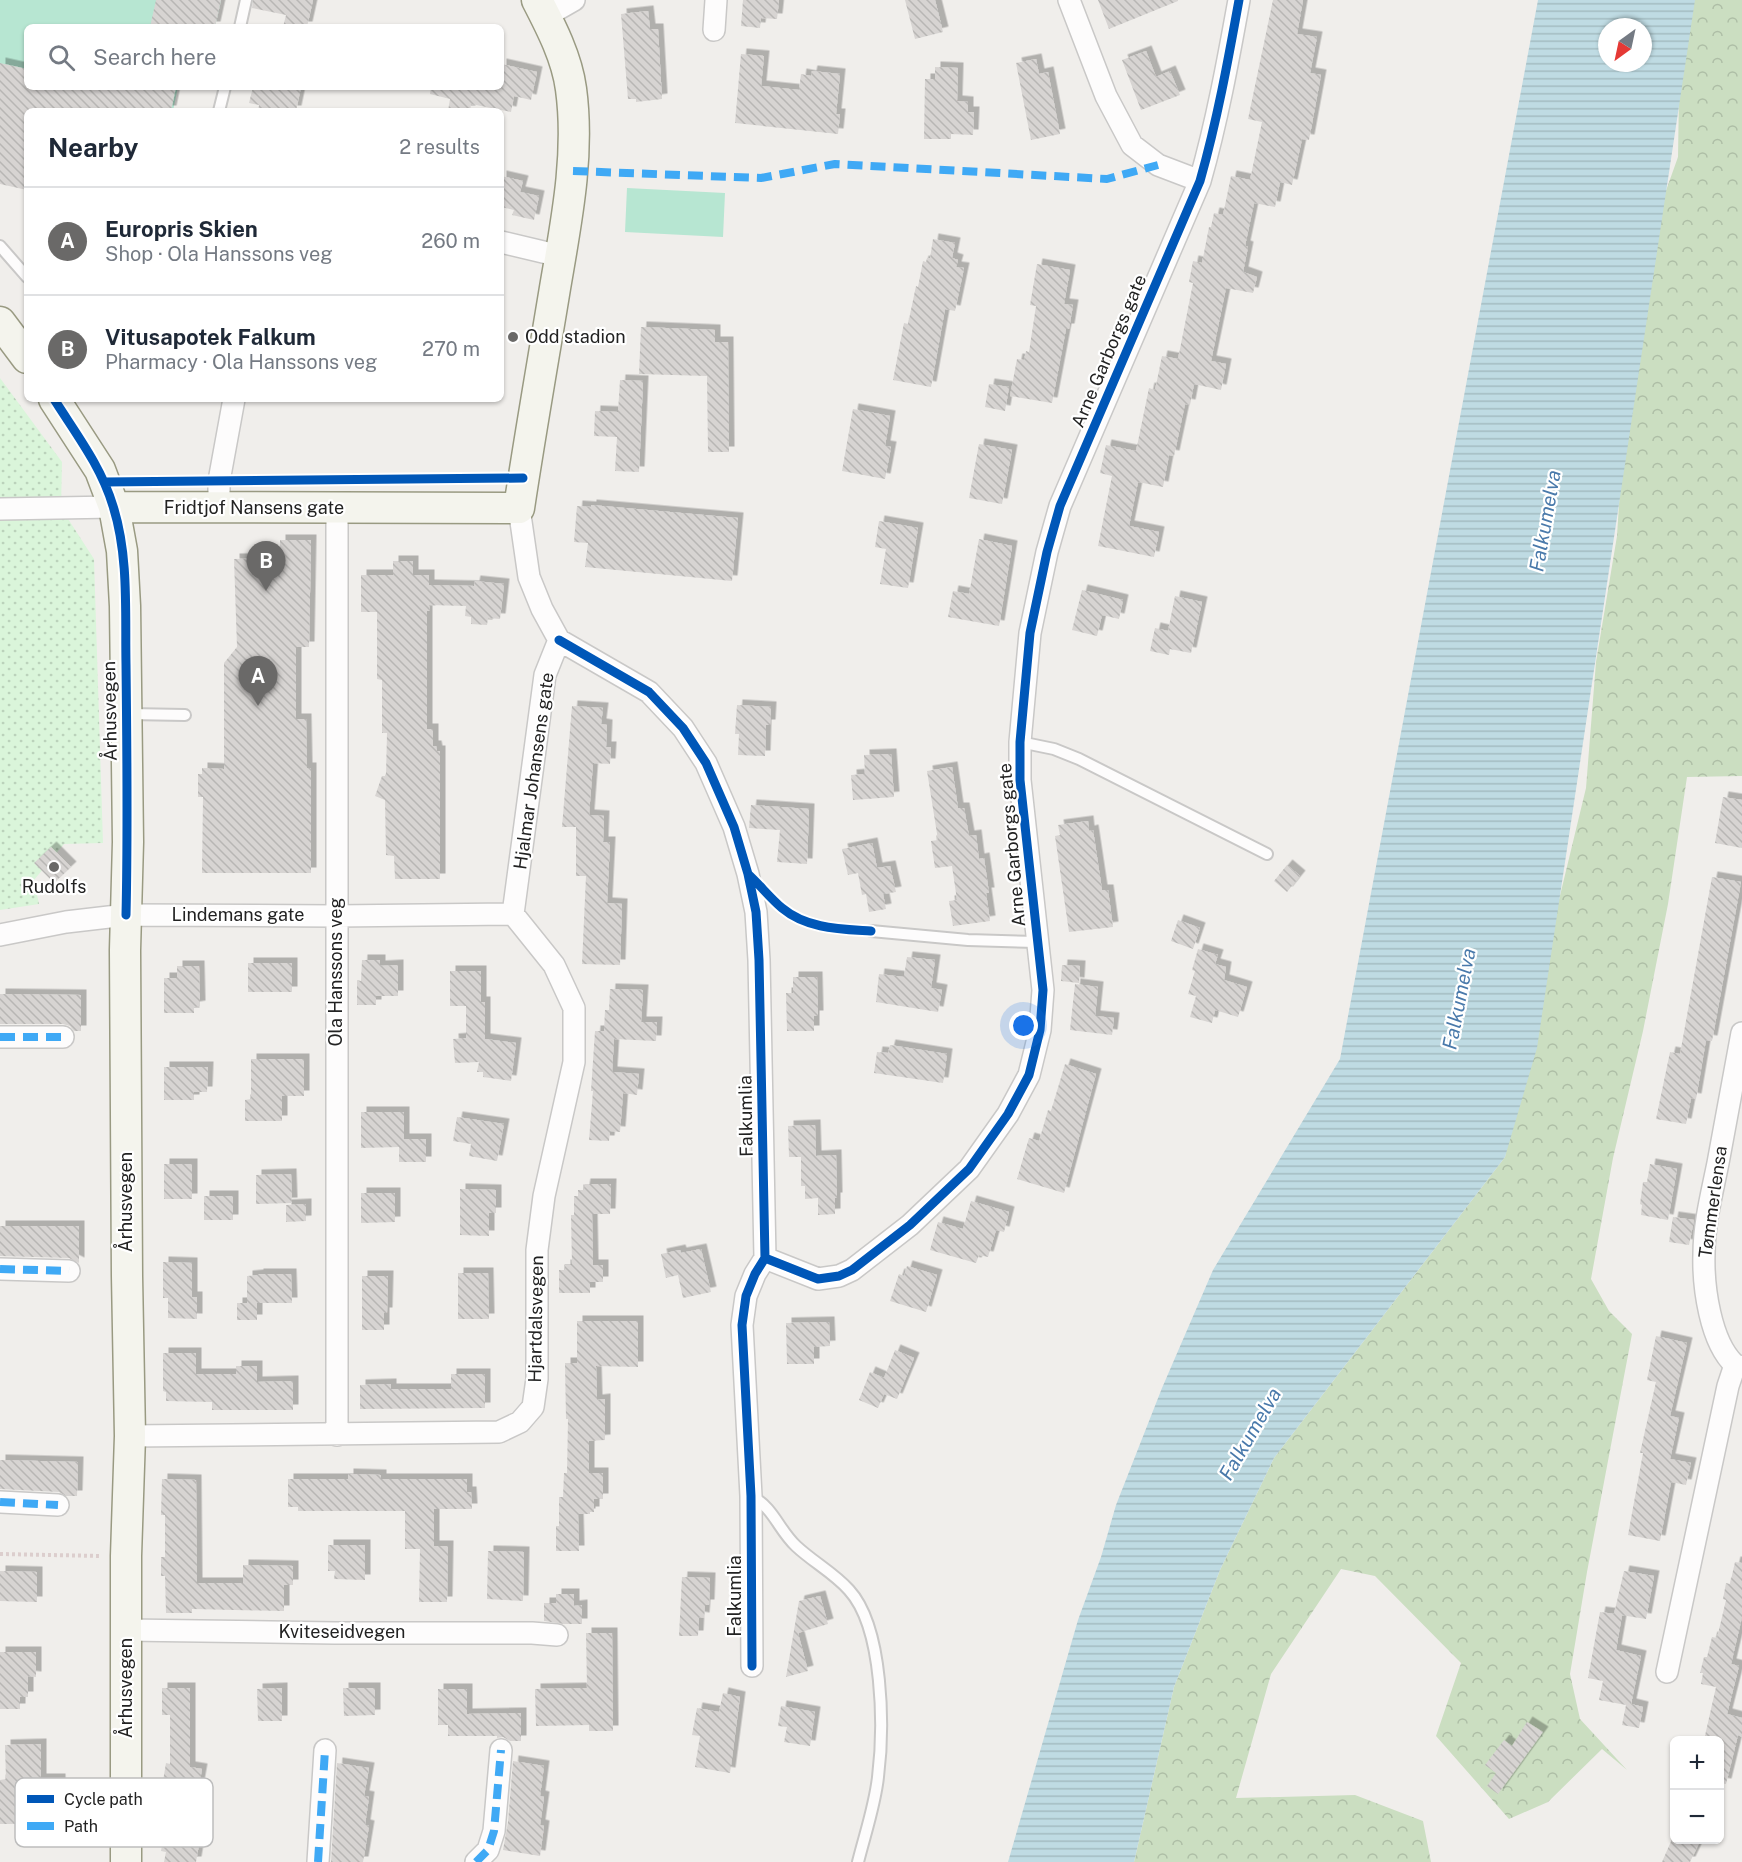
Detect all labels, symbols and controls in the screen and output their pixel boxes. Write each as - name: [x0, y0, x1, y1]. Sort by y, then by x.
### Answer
- north arrow: [1598, 18, 1652, 72]
- search box: [24, 24, 504, 90]
- icon: search: [45, 41, 78, 74]
- text: Search here: [93, 44, 217, 70]
- text: Nearby: [48, 132, 138, 163]
- text: 2 results: [399, 135, 480, 159]
- text: Europris Skien: [105, 216, 258, 242]
- text: A: [60, 229, 75, 253]
- text: 260 m: [421, 229, 480, 253]
- text: Shop · Ola Hanssons veg: [105, 242, 333, 266]
- street label: Arne Garborgs gate: [1067, 271, 1150, 431]
- text: Vitusapotek Falkum: [105, 324, 316, 350]
- place label: Odd stadion: [525, 326, 626, 347]
- marker: Odd stadion: [506, 330, 520, 344]
- text: B: [61, 337, 74, 361]
- text: 270 m: [422, 337, 480, 361]
- text: Pharmacy · Ola Hanssons veg: [105, 350, 377, 374]
- water label: Falkumelva: [1524, 468, 1566, 574]
- street label: Fridtjof Nansens gate: [164, 497, 344, 518]
- pin: B: [246, 542, 286, 591]
- pin: A: [238, 656, 278, 706]
- street label: Århusvegen: [96, 661, 121, 761]
- street label: Hjalmar Johansens gate: [509, 671, 558, 871]
- street label: Arne Garborgs gate: [994, 762, 1029, 928]
- marker: Rudolfs: [47, 860, 61, 874]
- place label: Rudolfs: [22, 876, 86, 897]
- street label: Ola Hanssons veg: [325, 898, 346, 1046]
- street label: Lindemans gate: [172, 904, 304, 925]
- water label: Falkumelva: [1437, 946, 1481, 1052]
- your location: [1009, 1011, 1038, 1040]
- street label: Falkumlia: [734, 1075, 757, 1157]
- street label: Tømmerlensa: [1694, 1145, 1731, 1259]
- street label: Århusvegen: [113, 1152, 136, 1252]
- street label: Hjartdalsvegen: [524, 1255, 547, 1383]
- water label: Falkumelva: [1214, 1384, 1286, 1484]
- street label: Falkumlia: [724, 1555, 745, 1637]
- street label: Kviteseidvegen: [279, 1621, 406, 1642]
- street label: Århusvegen: [113, 1638, 136, 1738]
- map controls: [1670, 1736, 1724, 1844]
- button: +: [1670, 1736, 1724, 1790]
- legend: [15, 1778, 213, 1847]
- text: Cycle path: [64, 1790, 143, 1809]
- button: −: [1670, 1790, 1724, 1844]
- text: Path: [64, 1817, 98, 1836]

